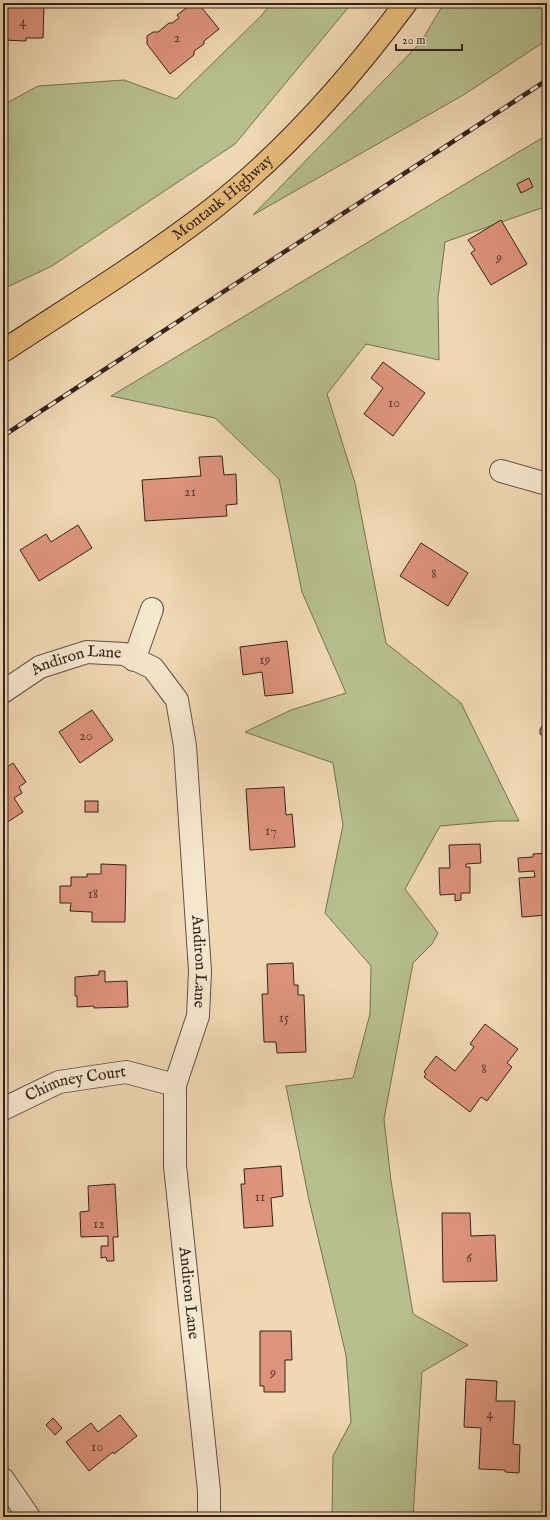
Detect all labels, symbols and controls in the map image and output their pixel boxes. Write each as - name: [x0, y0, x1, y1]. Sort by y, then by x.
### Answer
- house number: 4: [20, 13, 27, 31]
- scale bar: [396, 26, 462, 52]
- house number: 2: [174, 29, 181, 47]
- text: 20 m: [402, 33, 425, 48]
- street label: Montauk Highway: [168, 151, 278, 245]
- house number: 9: [495, 249, 502, 267]
- house number: 10: [388, 394, 400, 412]
- house number: 21: [184, 483, 196, 501]
- house number: 8: [431, 565, 437, 583]
- street label: Andiron Lane: [26, 642, 122, 681]
- house number: 19: [259, 651, 271, 669]
- house number: 20: [79, 727, 93, 745]
- house number: 17: [265, 822, 277, 840]
- house number: 18: [88, 885, 98, 903]
- street label: Andiron Lane: [186, 914, 210, 1008]
- house number: 15: [279, 1009, 289, 1027]
- house number: 8: [481, 1060, 487, 1078]
- street label: Chimney Court: [22, 1062, 128, 1107]
- house number: 11: [255, 1188, 265, 1206]
- house number: 12: [93, 1215, 105, 1233]
- street label: Andiron Lane: [173, 1245, 203, 1340]
- house number: 6: [466, 1249, 473, 1267]
- house number: 9: [269, 1364, 276, 1382]
- house number: 4: [487, 1405, 494, 1423]
- house number: 10: [91, 1438, 103, 1456]

